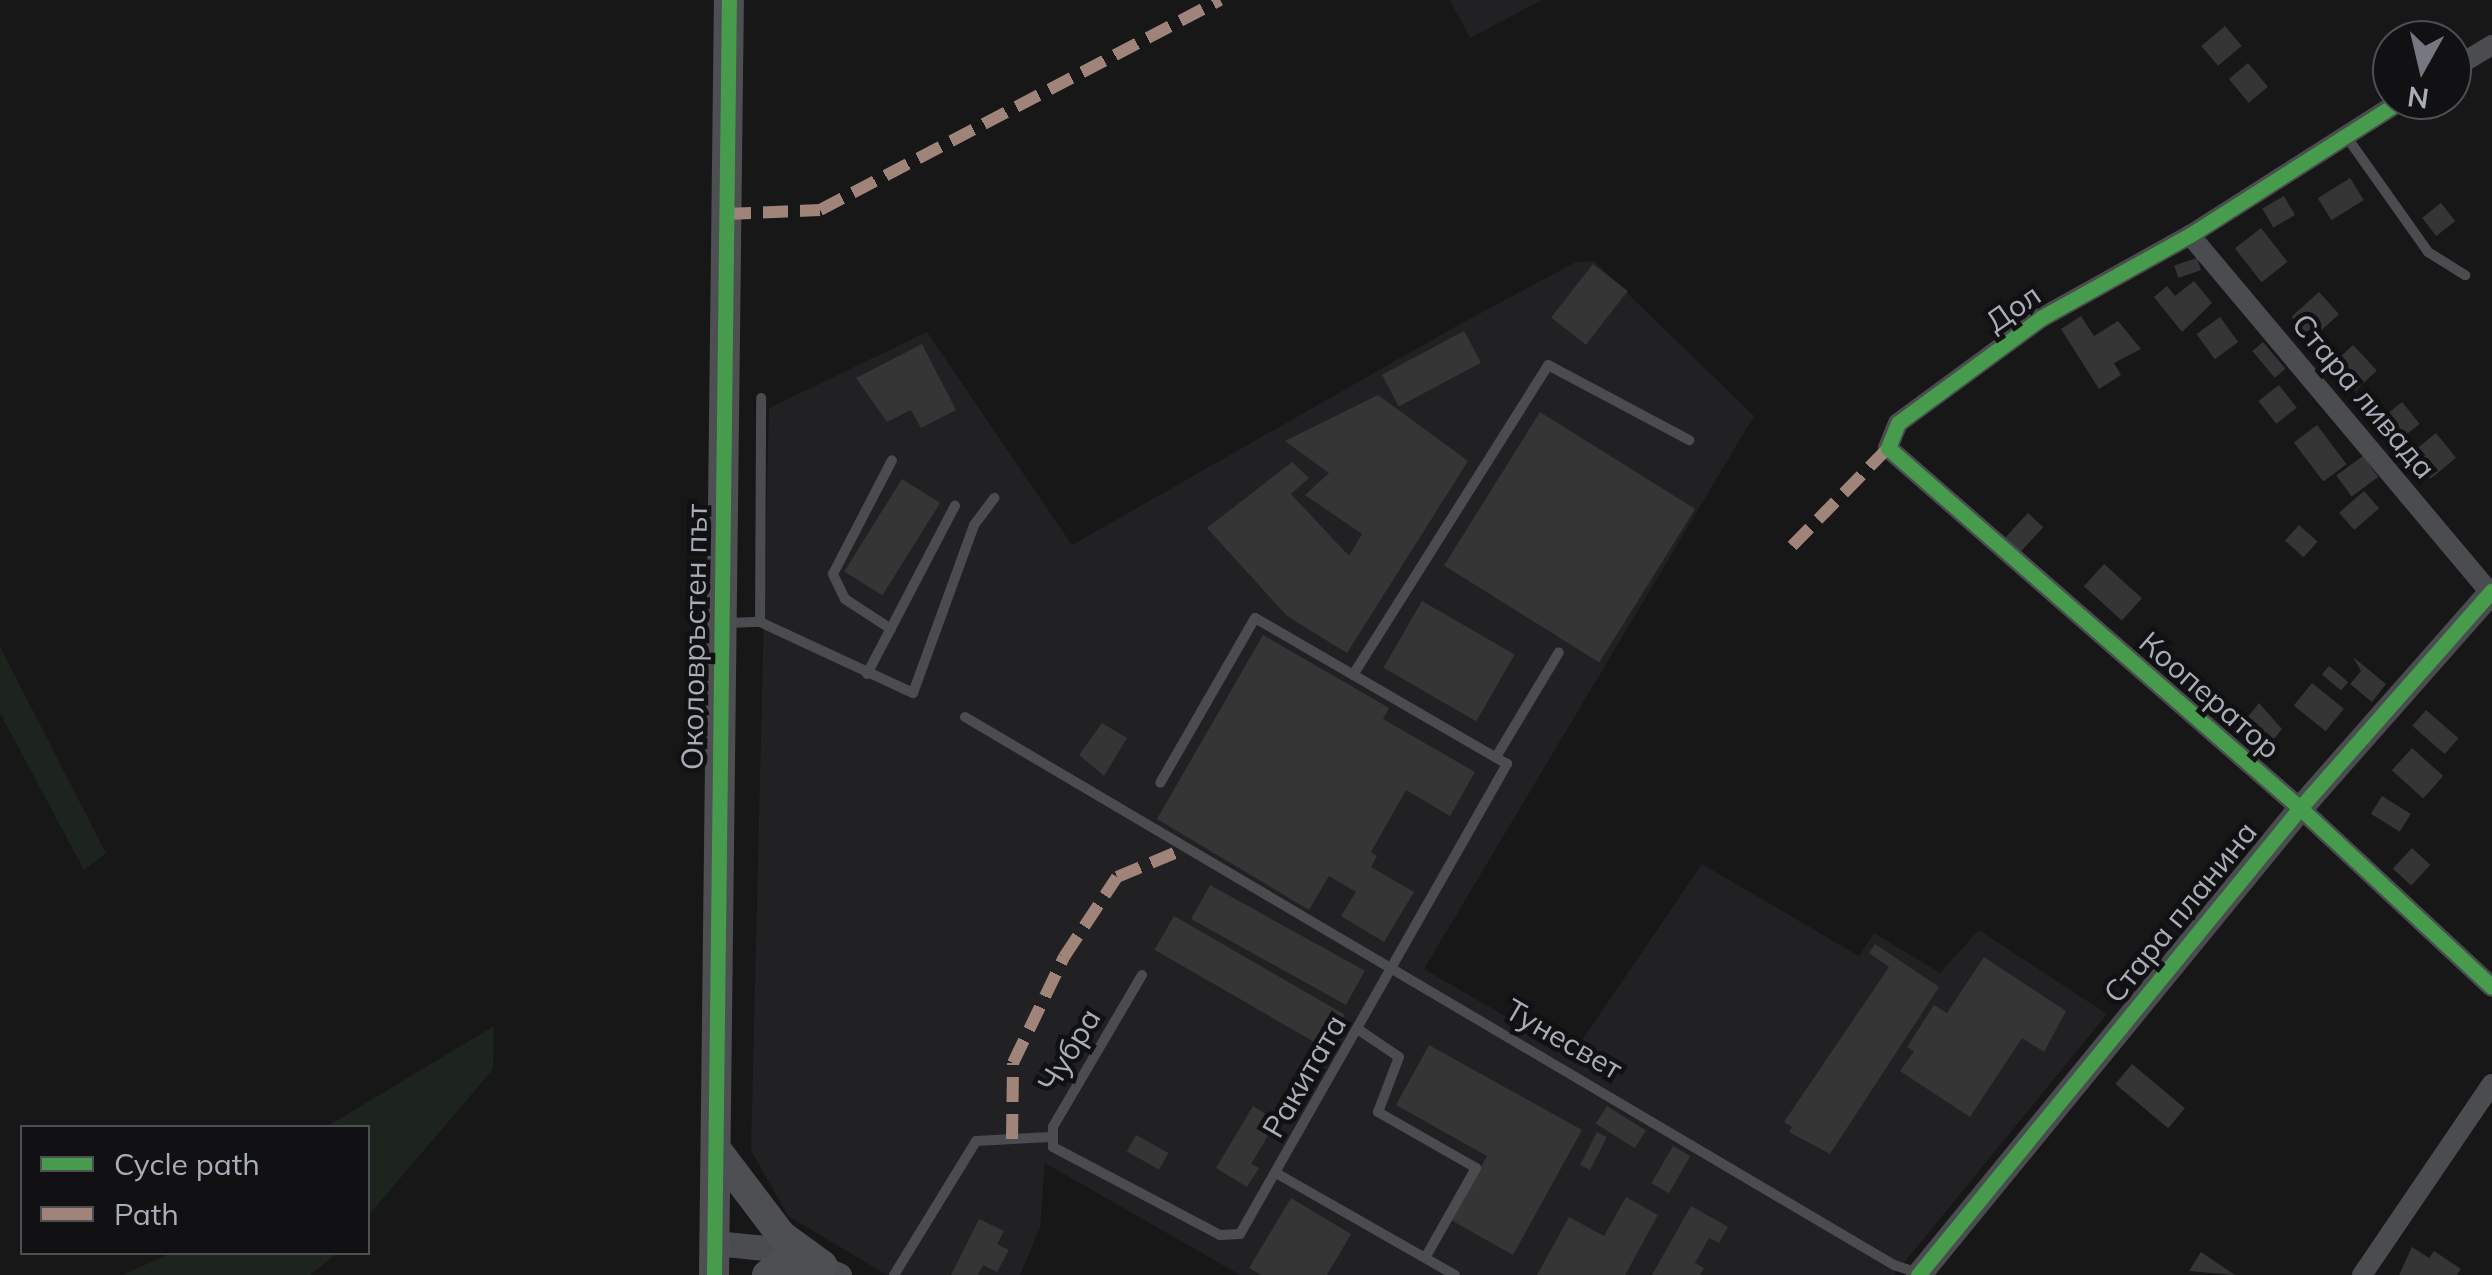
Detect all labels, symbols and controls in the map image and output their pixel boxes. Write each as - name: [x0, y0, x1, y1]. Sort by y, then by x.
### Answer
- north arrow: [2372, 20, 2472, 120]
- text: N: [2405, 79, 2431, 117]
- street label: Дол: [1979, 276, 2047, 340]
- street label: Стара ливада: [2285, 306, 2443, 486]
- street label: Околовръстен път: [674, 504, 714, 770]
- street label: Кооператор: [2132, 624, 2288, 766]
- street label: Стара планина: [2096, 814, 2264, 1010]
- street label: Тунесвет: [1499, 991, 1629, 1087]
- street label: Чубра: [1030, 1002, 1108, 1098]
- street label: Ракитата: [1255, 1008, 1353, 1144]
- legend: [20, 1125, 370, 1255]
- text: Cycle path: [114, 1145, 260, 1183]
- text: Path: [114, 1195, 179, 1233]

